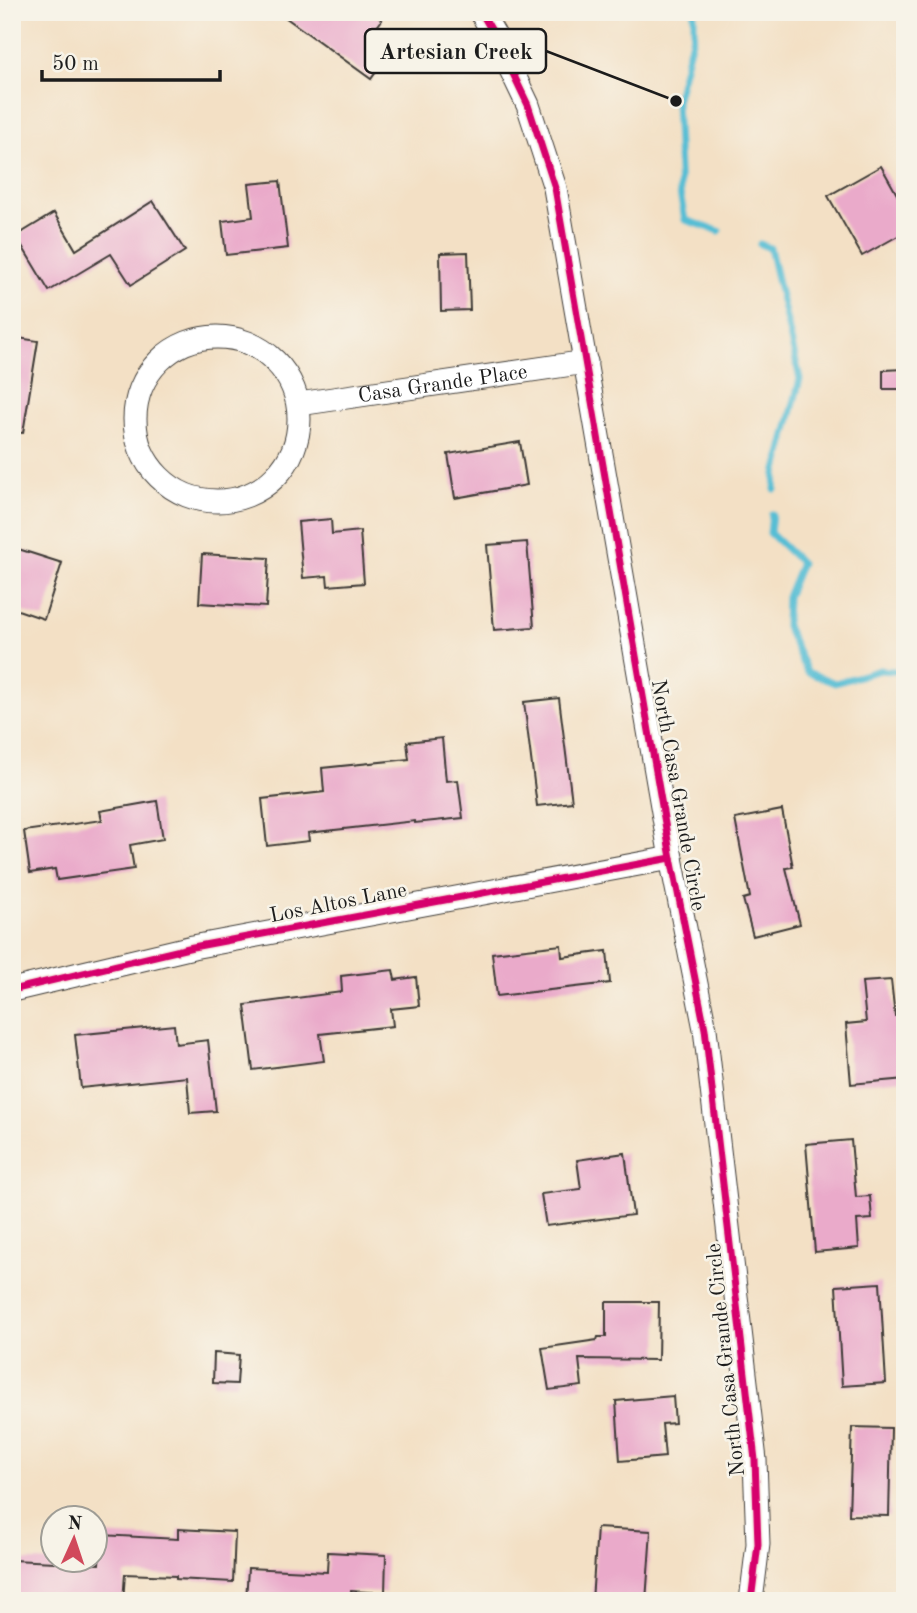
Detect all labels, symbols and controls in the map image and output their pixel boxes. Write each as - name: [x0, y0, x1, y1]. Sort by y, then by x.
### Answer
- callout: Artesian Creek: [365, 29, 546, 73]
- scale bar: [42, 38, 220, 82]
- text: Artesian Creek: [379, 41, 533, 64]
- text: 50 m: [52, 54, 99, 75]
- street label: Casa Grande Place: [357, 362, 529, 407]
- street label: North Casa Grande Circle: [647, 678, 708, 913]
- street label: Los Altos Lane: [268, 880, 409, 927]
- street label: North Casa Grande Circle: [704, 1242, 749, 1478]
- north arrow: [38, 1504, 108, 1574]
- text: N: [67, 1515, 83, 1534]

